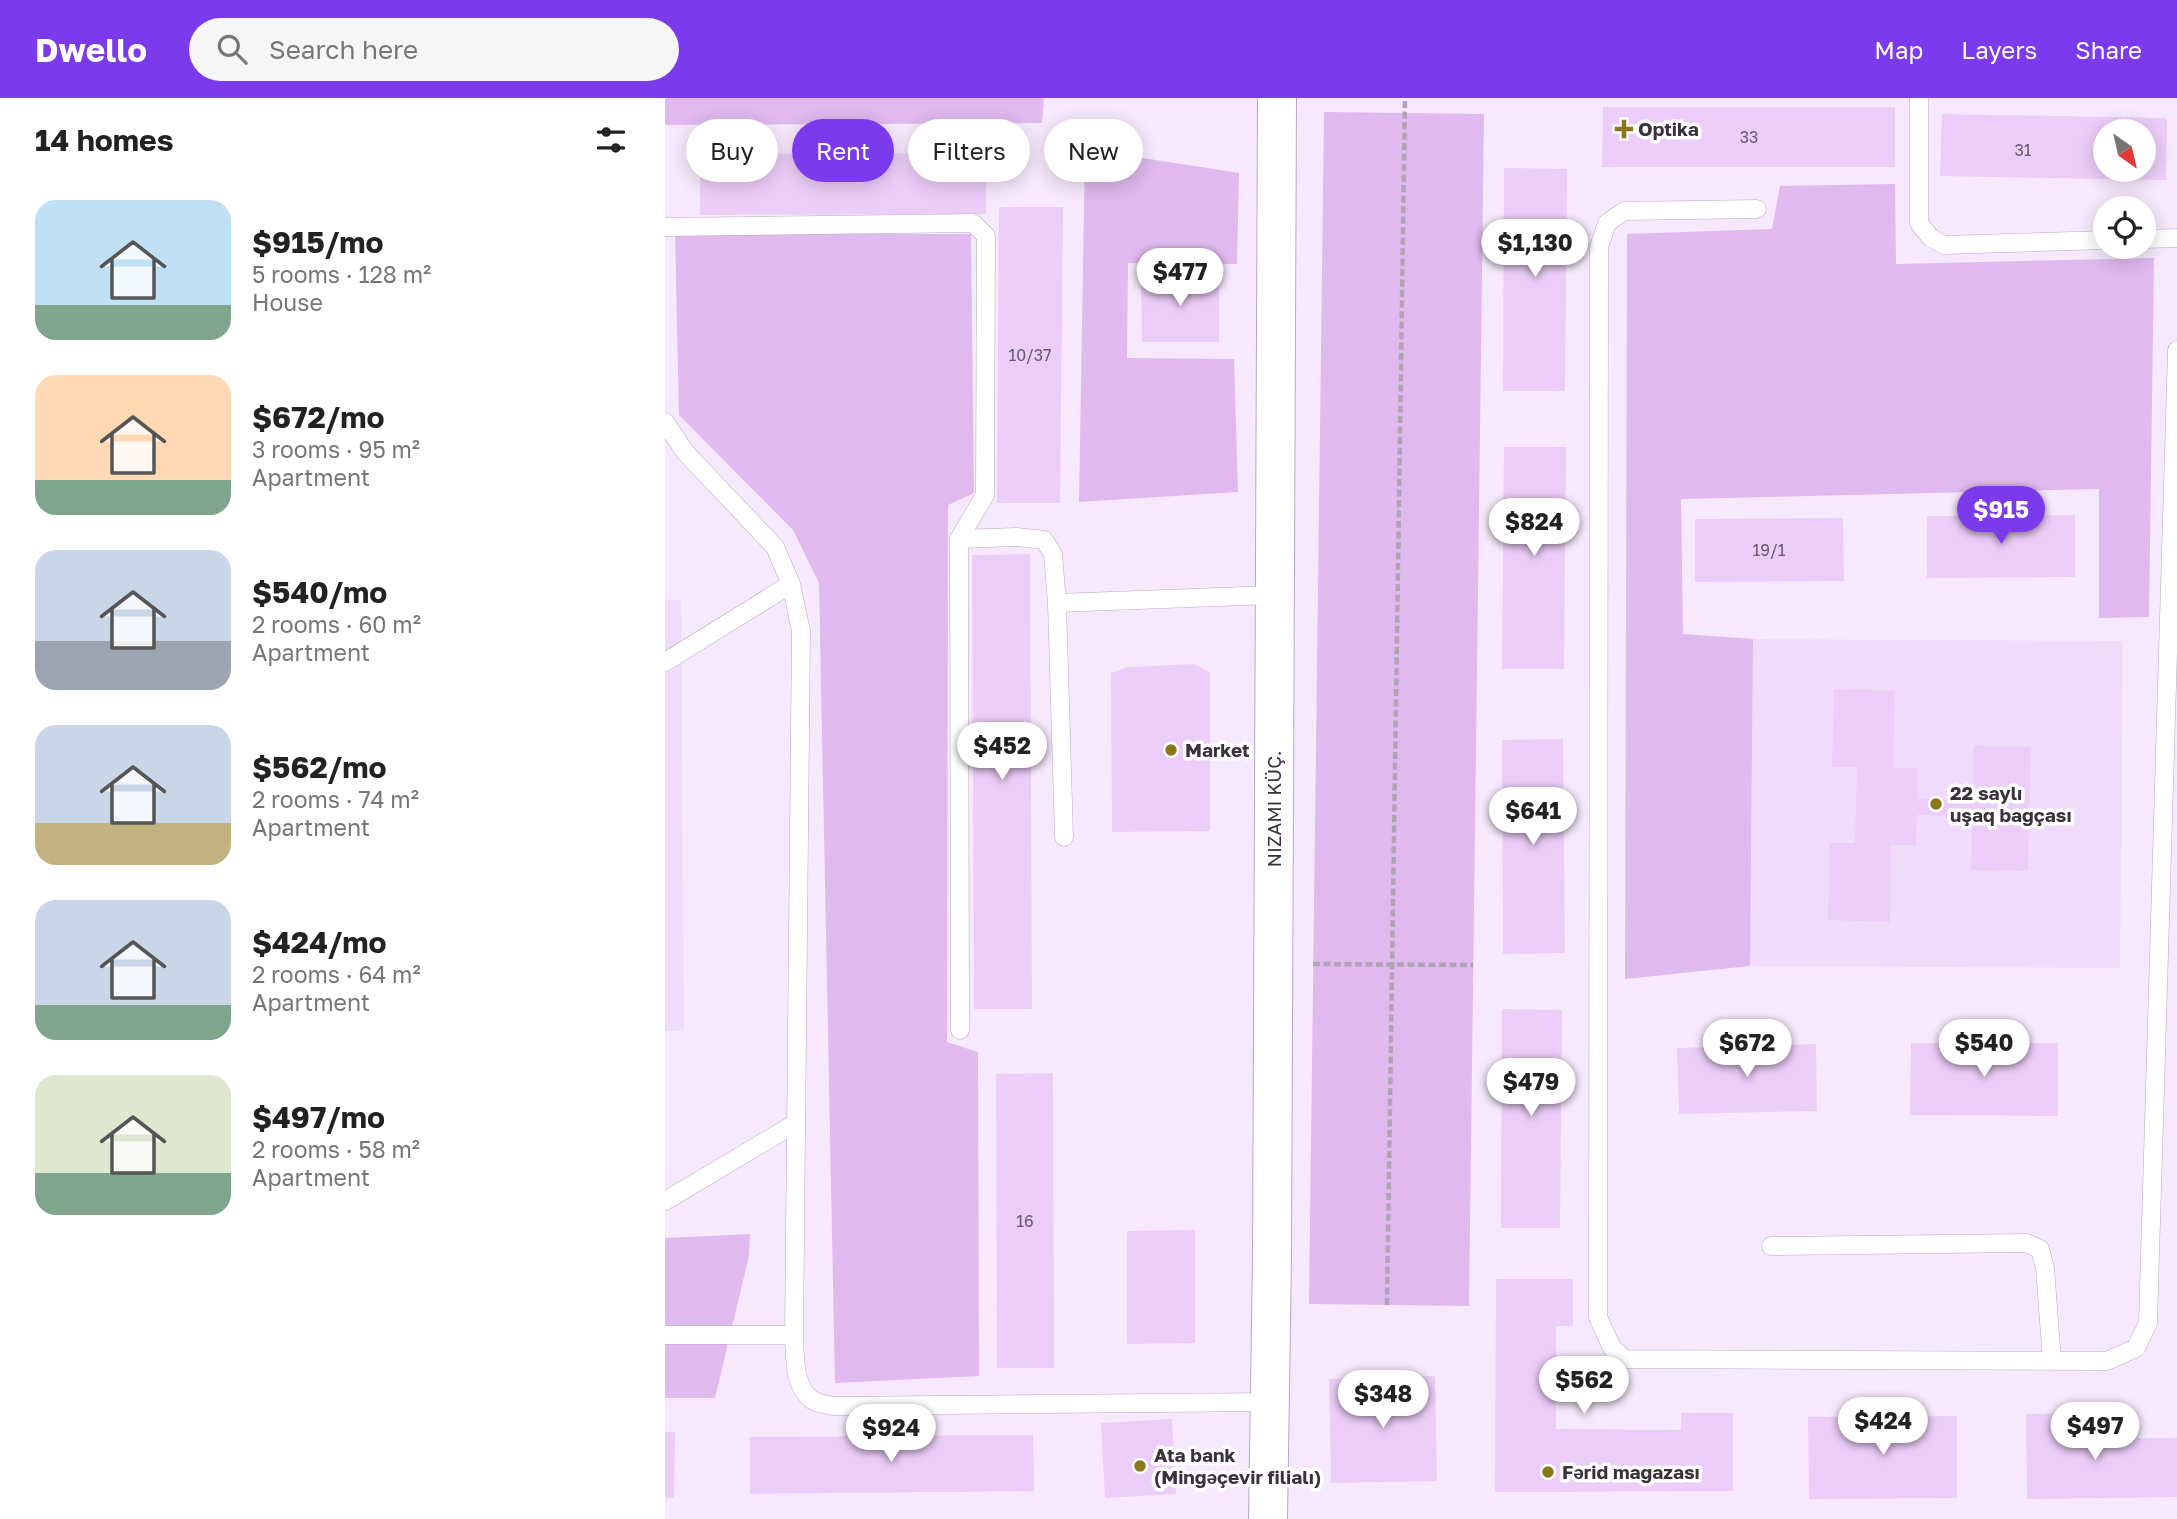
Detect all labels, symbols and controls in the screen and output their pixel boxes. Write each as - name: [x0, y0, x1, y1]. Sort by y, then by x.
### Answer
- search box: [189, 18, 679, 81]
- text: Dwello: [35, 30, 147, 69]
- icon: search: [213, 30, 251, 68]
- text: Search here: [269, 34, 418, 65]
- text: Map: [1874, 35, 1923, 64]
- text: Layers: [1961, 35, 2037, 64]
- text: Share: [2075, 35, 2142, 64]
- place label: Optika: [1638, 117, 1699, 140]
- chip: Buy: [686, 119, 778, 182]
- chip: Rent: [792, 119, 894, 182]
- chip: Filters: [908, 119, 1030, 182]
- chip: New: [1044, 119, 1143, 182]
- north arrow: [2093, 119, 2156, 182]
- map controls: [2093, 119, 2156, 259]
- icon: filters: [592, 121, 630, 159]
- marker: Optika: [1616, 121, 1632, 137]
- text: 14 homes: [35, 122, 174, 158]
- house number: 33: [1740, 127, 1758, 147]
- house number: 31: [2014, 140, 2032, 160]
- button: locate: [2093, 196, 2156, 259]
- pin: $1,130: [1478, 220, 1592, 279]
- text: $915/mo: [252, 224, 384, 260]
- icon: home: [91, 228, 175, 312]
- text: $1,130: [1497, 228, 1573, 256]
- pin: $477: [1139, 248, 1221, 308]
- text: $477: [1153, 257, 1207, 285]
- text: 5 rooms · 128 m²: [252, 260, 431, 288]
- text: House: [252, 288, 323, 316]
- house number: 10/37: [1008, 345, 1052, 365]
- text: $672/mo: [252, 399, 384, 435]
- icon: home: [91, 403, 175, 487]
- text: 3 rooms · 95 m²: [252, 435, 420, 463]
- text: Apartment: [252, 463, 370, 491]
- pin: $915: [1960, 486, 2042, 546]
- text: $915: [1973, 495, 2029, 523]
- pin: $824: [1493, 498, 1575, 558]
- text: $824: [1505, 507, 1563, 535]
- house number: 19/1: [1753, 540, 1786, 560]
- text: $540/mo: [252, 574, 387, 610]
- icon: home: [91, 578, 175, 662]
- text: 2 rooms · 60 m²: [252, 610, 421, 638]
- text: Apartment: [252, 638, 370, 666]
- pin: $452: [961, 722, 1043, 782]
- text: $452: [973, 731, 1031, 759]
- place label: Market: [1185, 738, 1250, 761]
- marker: Market: [1163, 742, 1179, 758]
- text: $562/mo: [252, 749, 386, 785]
- street label: NIZAMI KÜÇ.: [1262, 751, 1285, 867]
- icon: home: [91, 753, 175, 837]
- place label: 22 saylı uşaq bağçası: [1950, 781, 2072, 826]
- text: 2 rooms · 74 m²: [252, 785, 419, 813]
- pin: $641: [1492, 788, 1574, 847]
- text: $641: [1505, 796, 1561, 824]
- marker: 22 saylı uşaq bağçası: [1928, 796, 1944, 812]
- text: Apartment: [252, 813, 370, 841]
- text: $424/mo: [252, 924, 387, 960]
- icon: home: [91, 928, 175, 1012]
- text: 2 rooms · 64 m²: [252, 960, 421, 988]
- text: Apartment: [252, 988, 370, 1016]
- pin: $672: [1706, 1020, 1788, 1079]
- pin: $540: [1943, 1020, 2025, 1079]
- text: $672: [1719, 1028, 1775, 1056]
- text: $540: [1955, 1028, 2013, 1056]
- pin: $479: [1490, 1058, 1572, 1118]
- text: $479: [1503, 1067, 1559, 1095]
- text: $497/mo: [252, 1099, 385, 1135]
- icon: home: [91, 1103, 175, 1187]
- text: 2 rooms · 58 m²: [252, 1135, 420, 1163]
- text: Apartment: [252, 1163, 370, 1191]
- house number: 16: [1016, 1211, 1034, 1231]
- pin: $562: [1543, 1356, 1625, 1416]
- text: $562: [1555, 1365, 1613, 1393]
- pin: $348: [1342, 1370, 1424, 1430]
- text: $348: [1354, 1379, 1412, 1407]
- pin: $424: [1842, 1398, 1924, 1457]
- pin: $497: [2054, 1402, 2136, 1462]
- pin: $924: [850, 1404, 932, 1464]
- text: $424: [1854, 1406, 1912, 1434]
- text: $497: [2067, 1411, 2123, 1439]
- text: $924: [862, 1413, 920, 1441]
- place label: Ata bank (Mingəçevir filialı): [1154, 1443, 1321, 1488]
- marker: Ata bank (Mingəçevir filialı): [1132, 1458, 1148, 1474]
- place label: Fərid mağazası: [1562, 1460, 1700, 1483]
- marker: Fərid mağazası: [1540, 1464, 1556, 1480]

